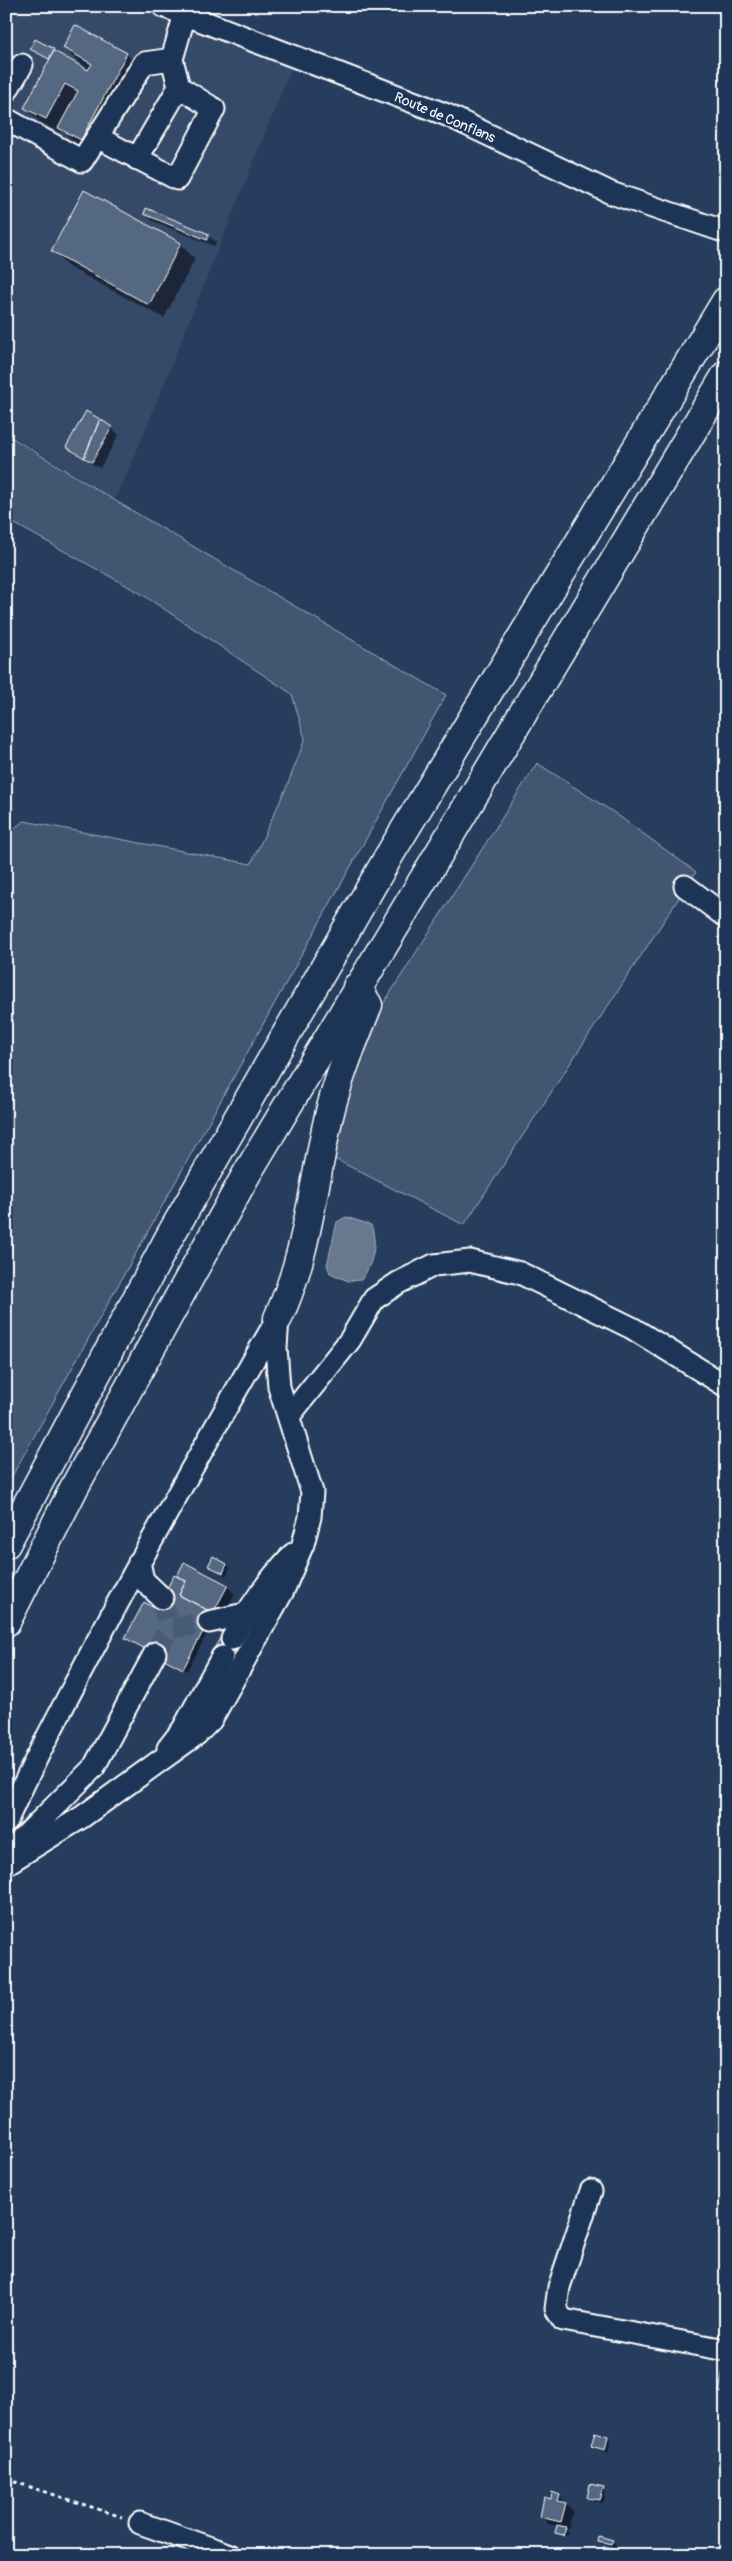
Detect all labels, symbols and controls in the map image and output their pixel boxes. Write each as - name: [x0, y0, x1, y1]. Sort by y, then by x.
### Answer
- street label: Route de Conflans: [392, 89, 499, 147]

